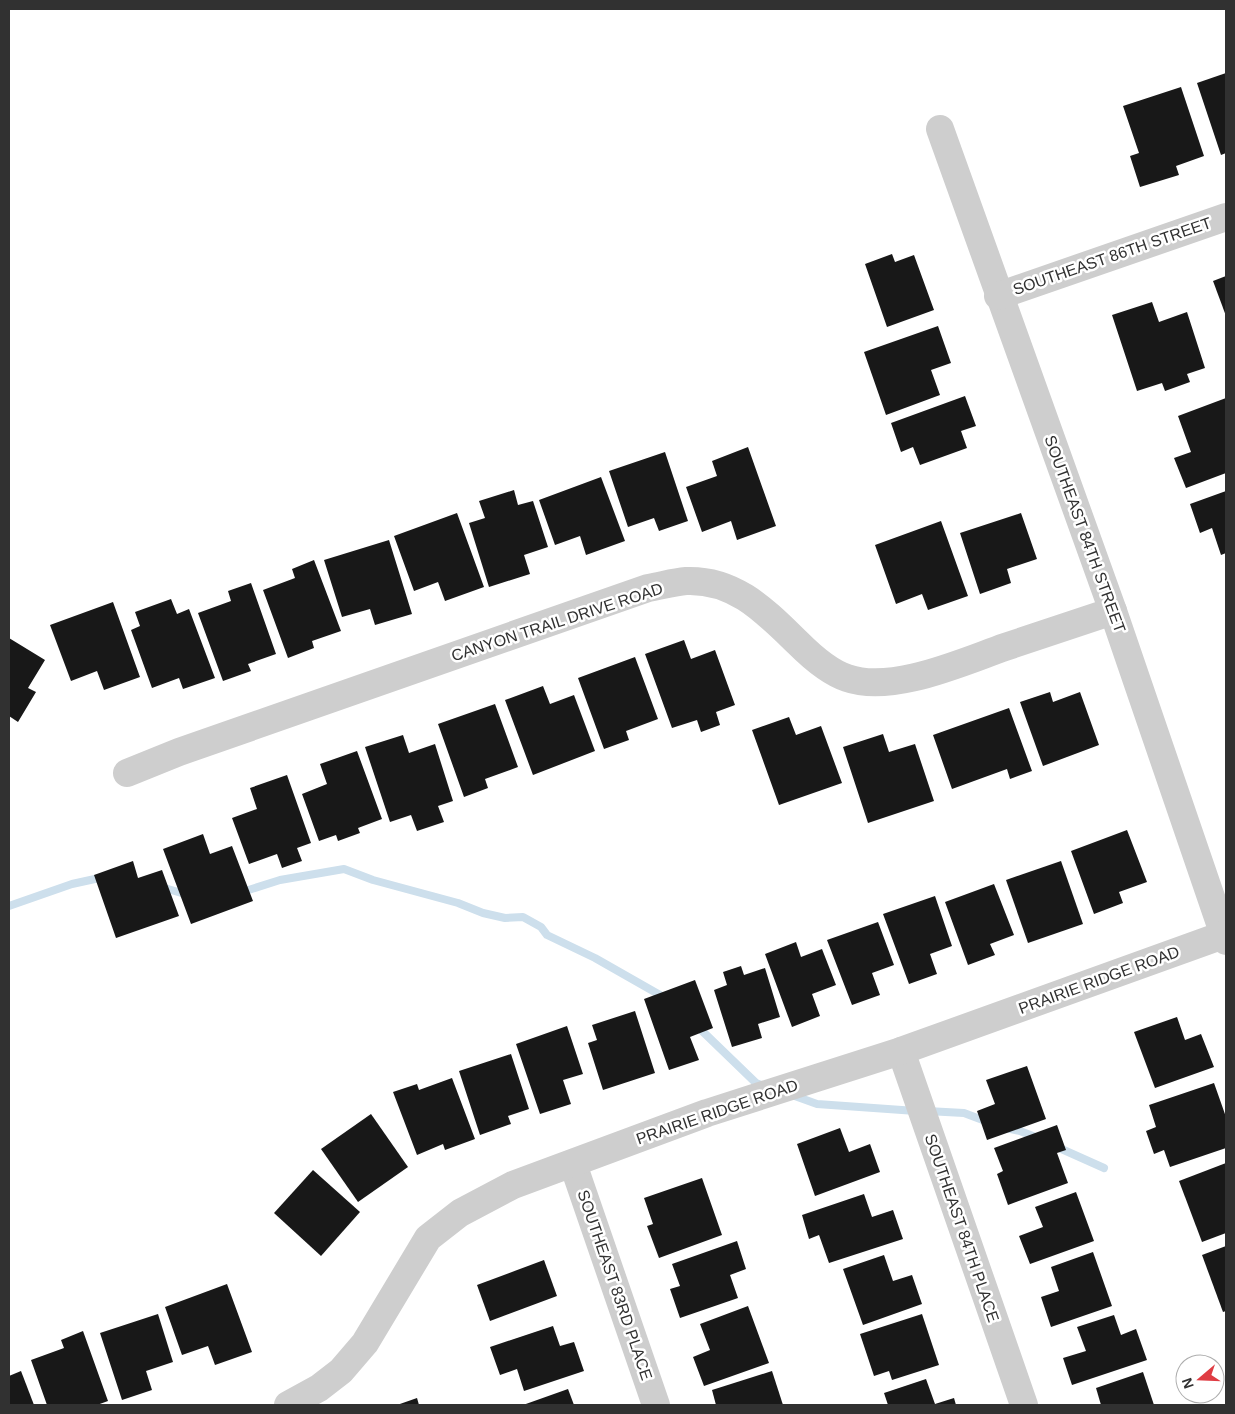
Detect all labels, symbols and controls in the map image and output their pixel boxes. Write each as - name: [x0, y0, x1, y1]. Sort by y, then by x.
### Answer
- street label: SOUTHEAST 86TH STREET: [1011, 214, 1214, 298]
- street label: SOUTHEAST 84TH STREET: [1041, 433, 1129, 635]
- street label: CANYON TRAIL DRIVE ROAD: [449, 580, 665, 664]
- street label: PRAIRIE RIDGE ROAD: [1016, 943, 1182, 1017]
- street label: PRAIRIE RIDGE ROAD: [634, 1076, 800, 1148]
- street label: SOUTHEAST 84TH PLACE: [922, 1132, 1002, 1324]
- street label: SOUTHEAST 83RD PLACE: [574, 1188, 656, 1382]
- north arrow: [1175, 1354, 1225, 1404]
- text: N: [1178, 1376, 1197, 1391]

